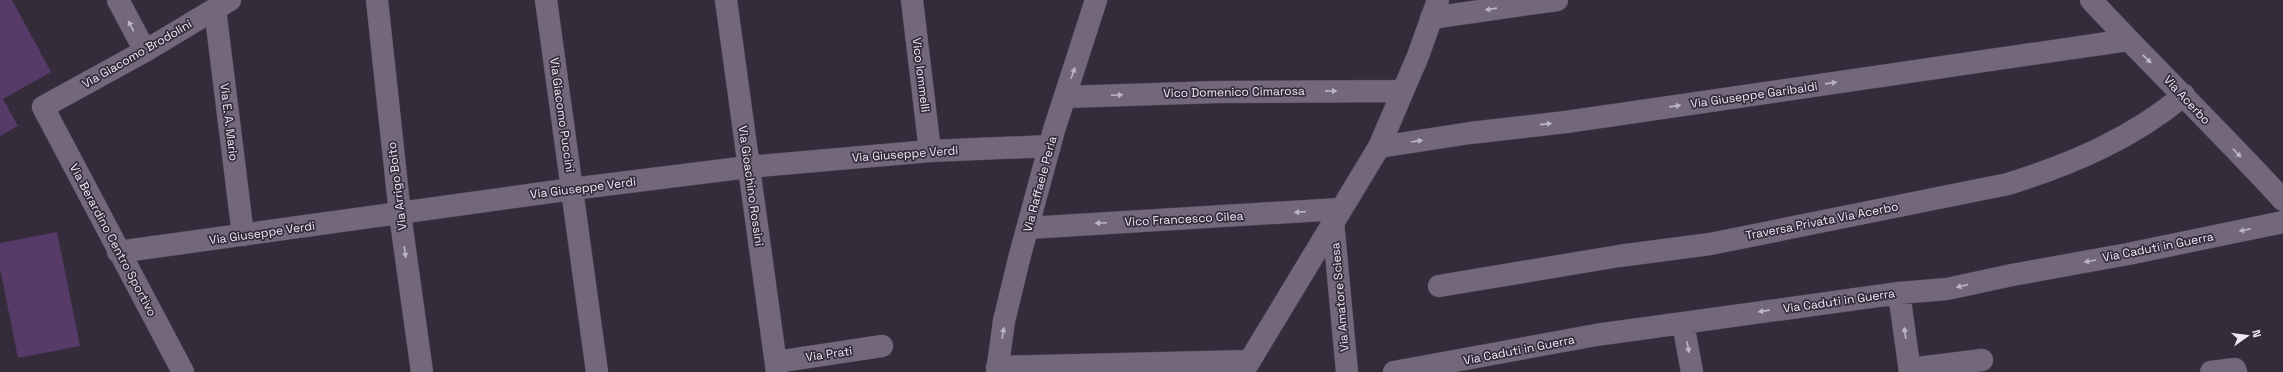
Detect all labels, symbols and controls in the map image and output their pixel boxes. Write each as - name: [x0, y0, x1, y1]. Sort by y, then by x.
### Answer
- one-way arrow: [1485, 6, 1497, 12]
- street label: Via Giacomo Brodolini: [79, 16, 195, 92]
- one-way arrow: [128, 20, 135, 31]
- street label: Vico Iommelli: [908, 37, 934, 113]
- one-way arrow: [2142, 54, 2152, 63]
- street label: Via Giacomo Puccini: [546, 57, 578, 173]
- one-way arrow: [1070, 67, 1076, 79]
- street label: Via Acerbo: [2160, 72, 2214, 128]
- street label: Via Giuseppe Garibaldi: [1689, 78, 1819, 112]
- one-way arrow: [1825, 80, 1837, 86]
- street label: Via E. A. Mario: [216, 82, 242, 162]
- street label: Vico Domenico Cimarosa: [1163, 83, 1305, 101]
- one-way arrow: [1325, 88, 1338, 94]
- one-way arrow: [1111, 91, 1123, 98]
- one-way arrow: [1669, 103, 1681, 109]
- one-way arrow: [1540, 121, 1552, 128]
- street label: Via Gioachino Rossini: [735, 125, 767, 247]
- street label: Via Raffaele Perla: [1019, 134, 1061, 234]
- one-way arrow: [1411, 138, 1423, 144]
- street label: Via Arrigo Boito: [384, 141, 410, 231]
- street label: Via Giuseppe Verdi: [851, 142, 959, 166]
- one-way arrow: [2232, 148, 2242, 158]
- street label: Via Berardino Centro Sportivo: [66, 161, 160, 319]
- street label: Via Giuseppe Verdi: [529, 174, 637, 202]
- street label: Traversa Privata Via Acerbo: [1744, 198, 1900, 244]
- street label: Vico Francesco Cilea: [1124, 208, 1244, 230]
- one-way arrow: [1294, 208, 1306, 215]
- street label: Via Giuseppe Verdi: [208, 218, 316, 248]
- one-way arrow: [1095, 219, 1107, 226]
- one-way arrow: [2239, 227, 2251, 233]
- street label: Via Caduti in Guerra: [2101, 228, 2215, 266]
- street label: Via Amatore Sciesa: [1327, 242, 1353, 352]
- one-way arrow: [402, 246, 409, 258]
- one-way arrow: [2084, 258, 2096, 264]
- one-way arrow: [1956, 283, 1969, 289]
- street label: Via Caduti in Guerra: [1782, 285, 1896, 317]
- one-way arrow: [1758, 308, 1770, 314]
- north arrow: [2227, 316, 2267, 356]
- one-way arrow: [1000, 327, 1006, 339]
- one-way arrow: [1902, 327, 1908, 339]
- text: N: [2249, 328, 2264, 339]
- street label: Via Caduti in Guerra: [1462, 331, 1576, 369]
- one-way arrow: [1685, 341, 1691, 353]
- street label: Via Prati: [805, 343, 853, 365]

